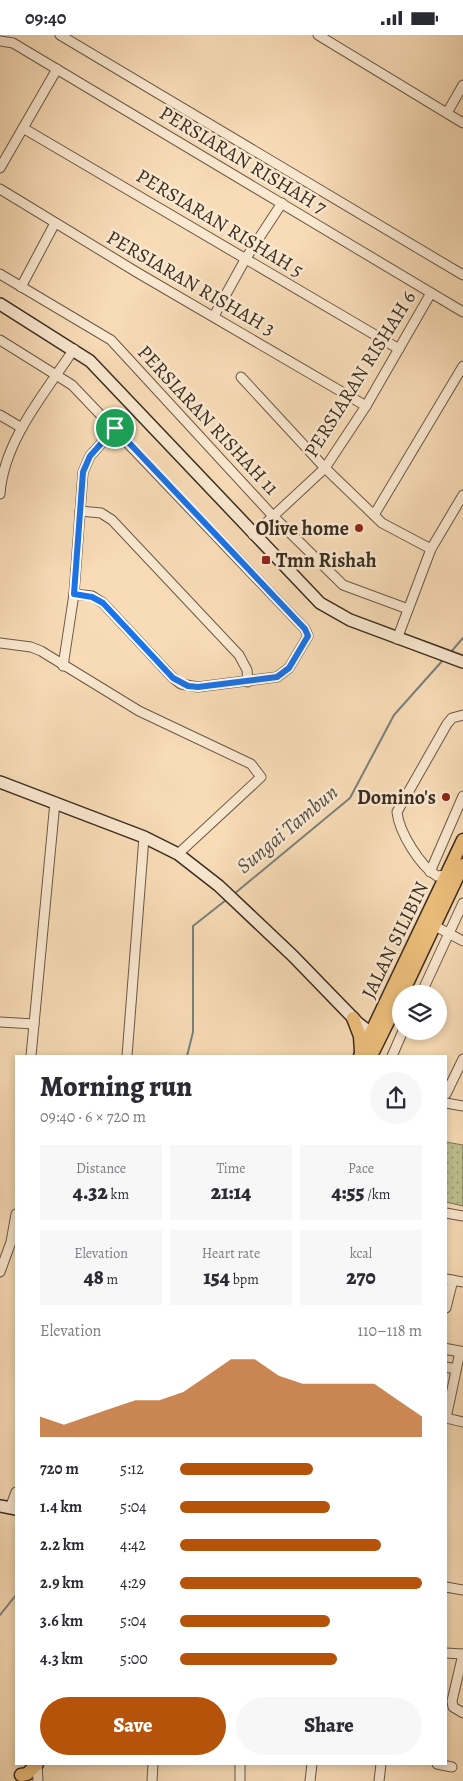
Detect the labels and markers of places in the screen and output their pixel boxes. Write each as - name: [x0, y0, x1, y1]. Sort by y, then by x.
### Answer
- pin: [94, 407, 136, 449]
- place label: Olive home: [255, 515, 349, 542]
- marker: Olive home: [353, 522, 365, 534]
- place label: Tmn Rishah: [276, 547, 377, 574]
- marker: Tmn Rishah: [260, 554, 272, 566]
- place label: Domino's: [357, 784, 436, 811]
- marker: Domino's: [440, 791, 452, 803]

